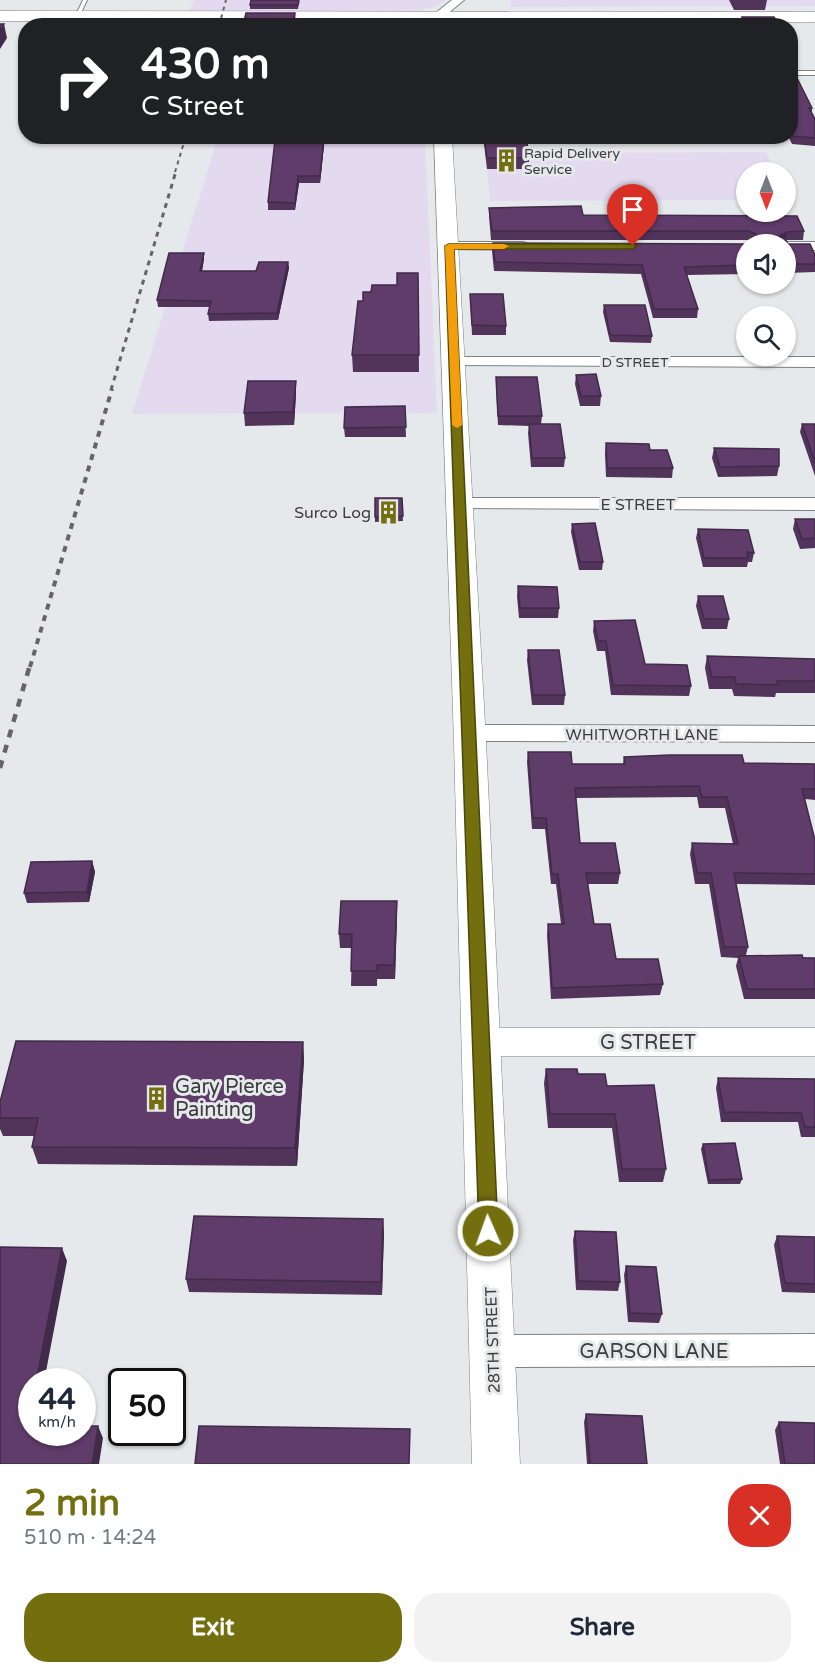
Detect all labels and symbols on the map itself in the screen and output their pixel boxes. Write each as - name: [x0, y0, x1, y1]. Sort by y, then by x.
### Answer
- place label: Rapid Delivery Service: [524, 145, 620, 178]
- building icon: Rapid Delivery Service: [493, 148, 519, 174]
- north arrow: [736, 162, 796, 222]
- pin: [607, 184, 658, 246]
- street label: D STREET: [601, 354, 669, 371]
- street label: E STREET: [601, 495, 676, 515]
- building icon: Surco Log: [376, 499, 402, 525]
- place label: Surco Log: [294, 503, 371, 523]
- street label: WHITWORTH LANE: [566, 725, 719, 745]
- street label: G STREET: [600, 1031, 696, 1055]
- place label: Gary Pierce Painting: [175, 1075, 284, 1122]
- building icon: Gary Pierce Painting: [144, 1085, 170, 1111]
- position arrow: [456, 1199, 520, 1263]
- street label: 28TH STREET: [481, 1286, 505, 1394]
- street label: GARSON LANE: [580, 1340, 728, 1364]
- speed limit sign: 50: [108, 1368, 186, 1446]

